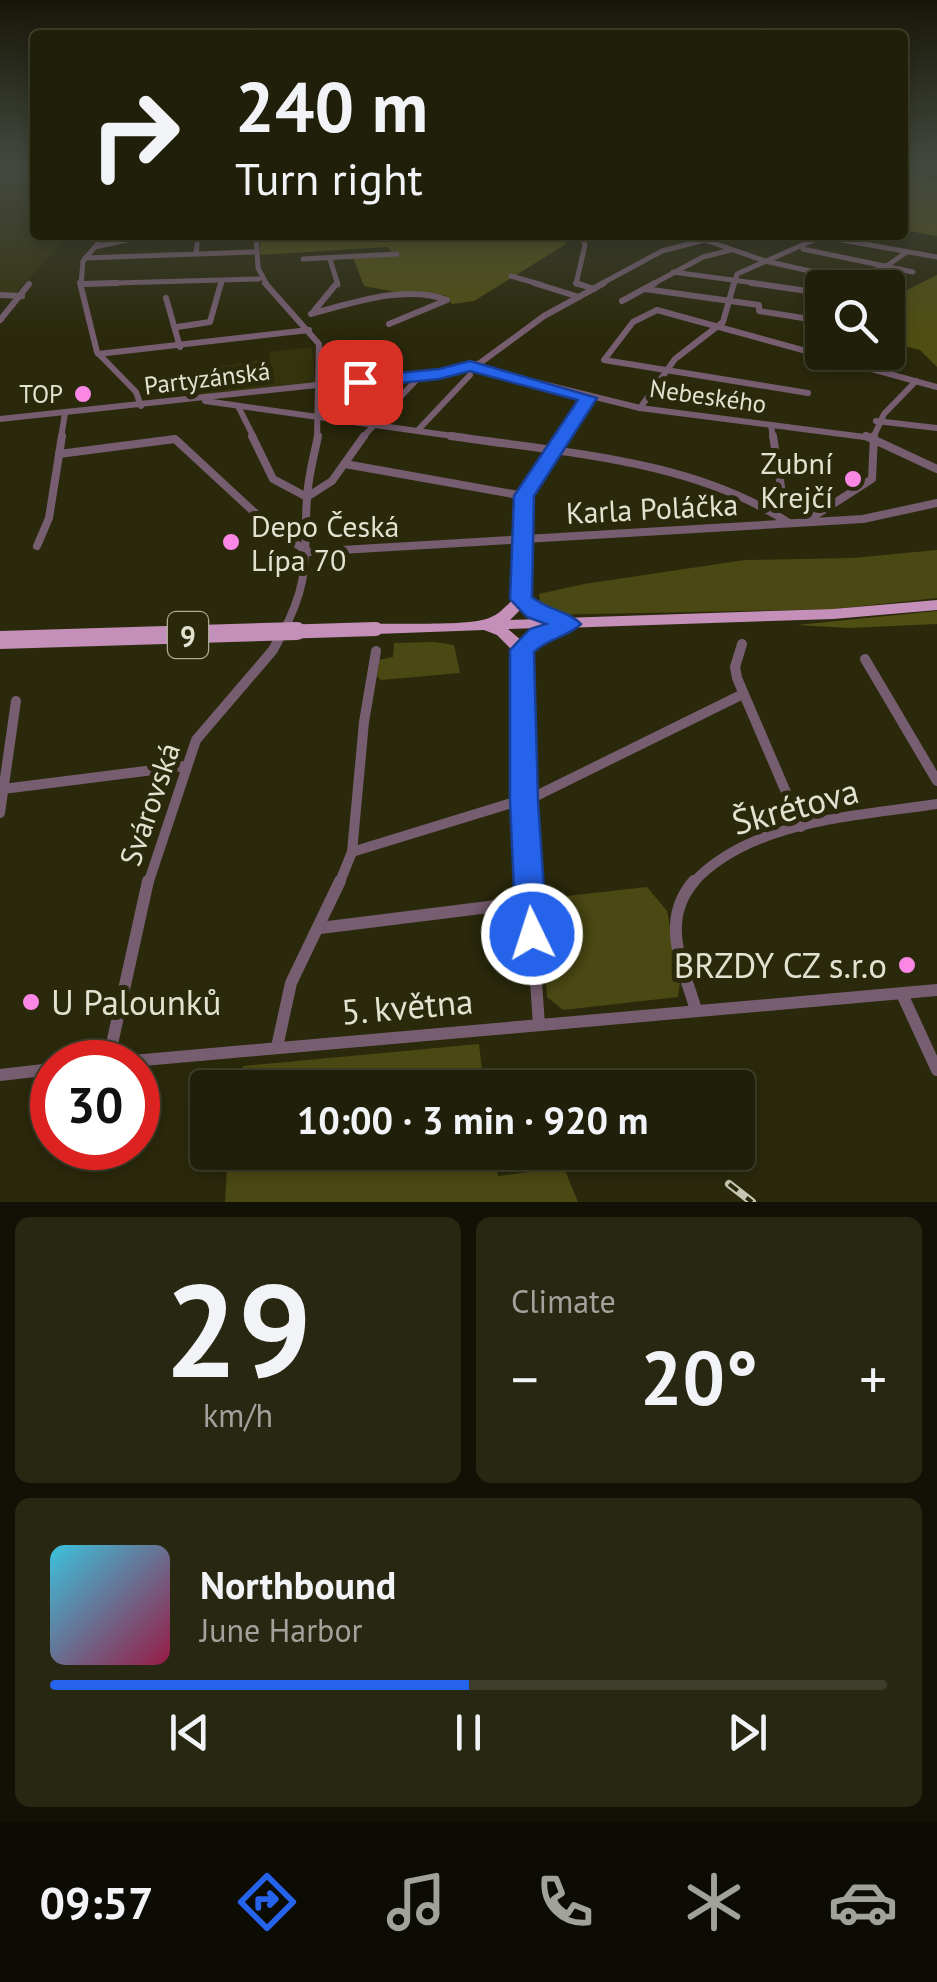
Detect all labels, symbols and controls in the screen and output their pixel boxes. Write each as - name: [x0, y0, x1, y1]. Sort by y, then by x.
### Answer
- text: 240 m: [235, 61, 428, 151]
- icon: right: [70, 70, 200, 200]
- text: Turn right: [235, 149, 423, 207]
- map controls: [805, 270, 905, 370]
- button: search: [805, 270, 905, 370]
- pin: [318, 340, 403, 425]
- street label: Partyzánská: [142, 354, 272, 402]
- icon: arrive: [333, 355, 388, 410]
- street label: Nebeského: [647, 372, 769, 420]
- place label: TOP: [19, 378, 63, 410]
- marker: TOP: [72, 383, 94, 405]
- place label: Zubní Krejčí: [760, 443, 833, 516]
- marker: Zubní Krejčí: [842, 468, 864, 490]
- street label: Karla Poláčka: [565, 484, 739, 532]
- place label: Depo Česká Lípa 70: [251, 506, 399, 579]
- marker: Depo Česká Lípa 70: [220, 531, 242, 553]
- road number: 9: [168, 612, 208, 658]
- street label: Svárovská: [110, 737, 188, 871]
- street label: Škrétova: [727, 767, 863, 845]
- position arrow: [480, 882, 584, 986]
- place label: BRZDY CZ s.r.o: [674, 942, 887, 988]
- marker: BRZDY CZ s.r.o: [896, 954, 918, 976]
- street label: 5. května: [339, 977, 475, 1035]
- place label: U Palounků: [51, 979, 222, 1025]
- marker: U Palounků: [20, 991, 42, 1013]
- speed limit sign: 30: [30, 1040, 160, 1170]
- text: 10:00 · 3 min · 920 m: [297, 1095, 648, 1144]
- text: 29: [164, 1245, 312, 1413]
- text: Climate: [511, 1280, 616, 1322]
- text: 20°: [640, 1329, 758, 1426]
- text: −: [511, 1343, 539, 1414]
- text: +: [859, 1343, 887, 1414]
- text: km/h: [203, 1394, 273, 1436]
- text: Northbound: [200, 1560, 396, 1609]
- text: June Harbor: [200, 1609, 362, 1651]
- icon: previous: [162, 1705, 217, 1760]
- icon: pause: [441, 1705, 496, 1760]
- icon: next: [720, 1705, 775, 1760]
- icon: directions: [232, 1867, 302, 1937]
- icon: music: [381, 1867, 451, 1937]
- icon: phone: [530, 1867, 600, 1937]
- icon: climate: [679, 1867, 749, 1937]
- icon: car: [828, 1867, 898, 1937]
- text: 09:57: [39, 1873, 154, 1931]

